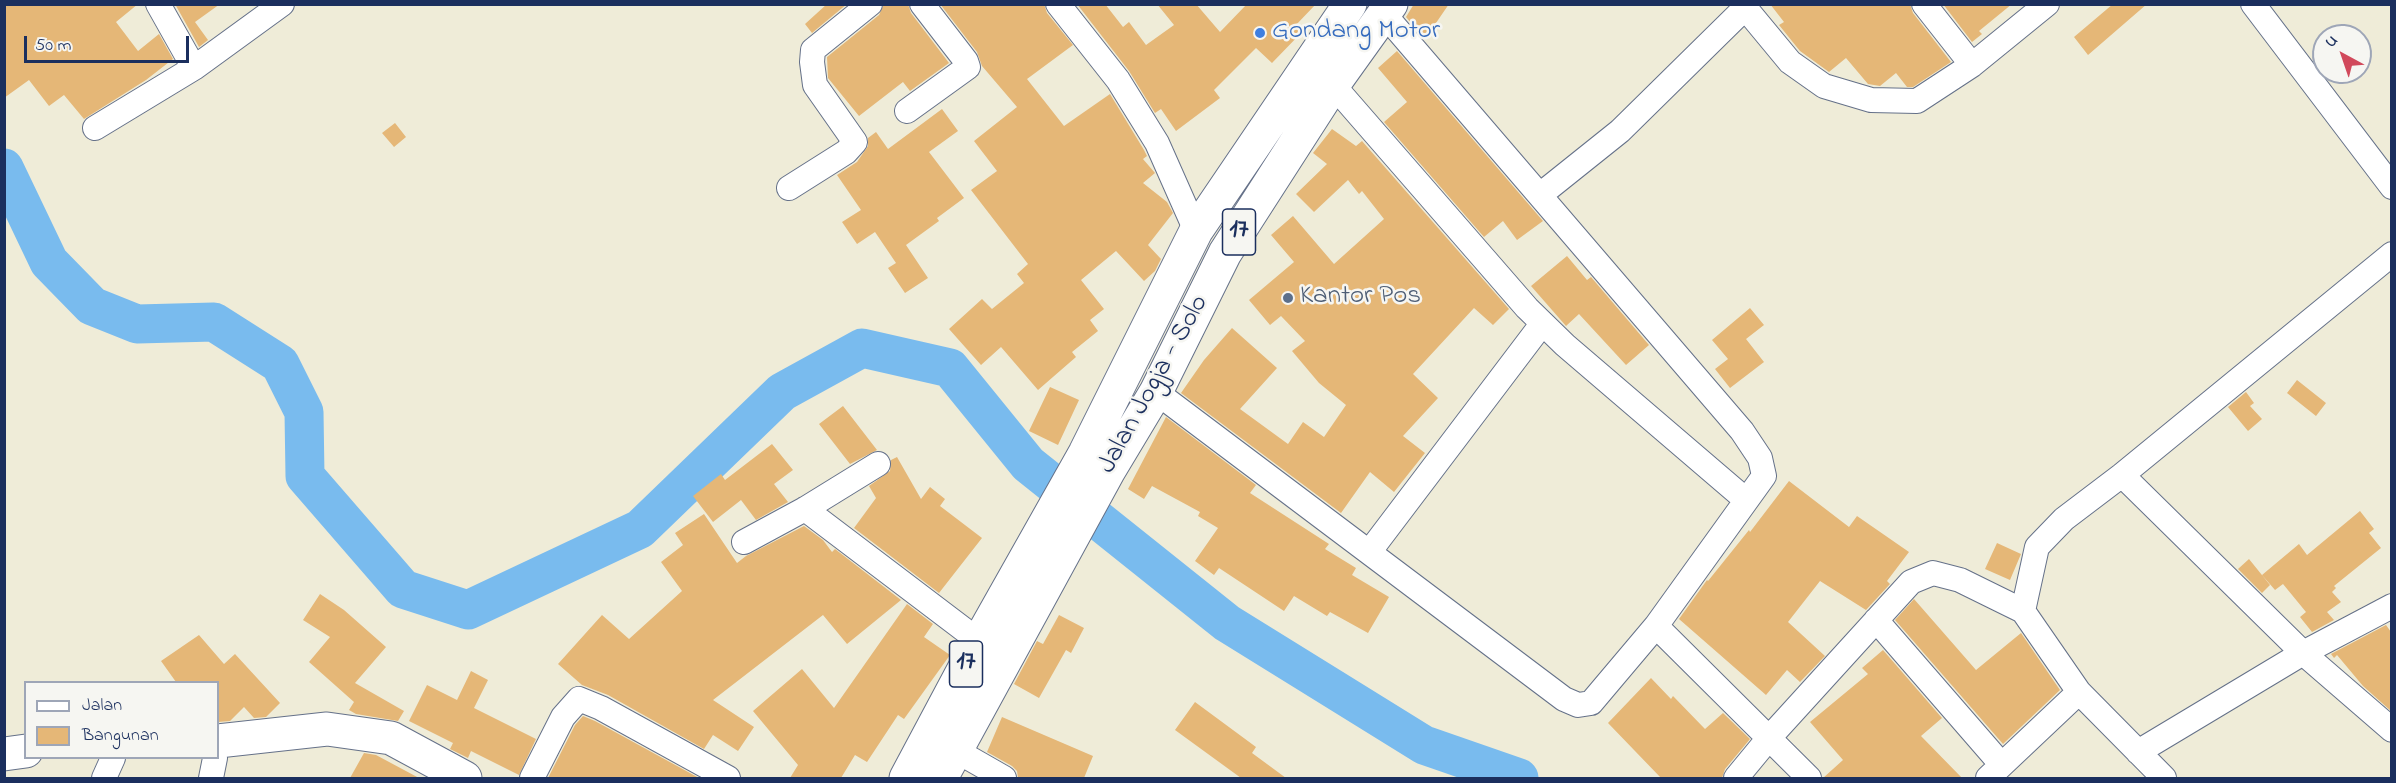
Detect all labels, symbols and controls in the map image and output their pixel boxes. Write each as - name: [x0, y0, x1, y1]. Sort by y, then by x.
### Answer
- place label: Gondang Motor: [1272, 17, 1440, 49]
- scale bar: [27, 24, 192, 62]
- north arrow: [2312, 24, 2372, 84]
- marker: Gondang Motor: [1253, 26, 1267, 40]
- text: U: [2320, 29, 2343, 54]
- text: 50 m: [35, 33, 72, 59]
- road number: 17: [1222, 209, 1256, 255]
- place label: Kantor Pos: [1300, 282, 1421, 314]
- street label: Jalan Jogja - Solo: [1093, 290, 1217, 480]
- marker: Kantor Pos: [1281, 291, 1295, 305]
- road number: 17: [950, 641, 982, 687]
- legend: [24, 681, 219, 759]
- text: Jalan: [82, 693, 122, 719]
- text: Bangunan: [82, 723, 159, 749]

